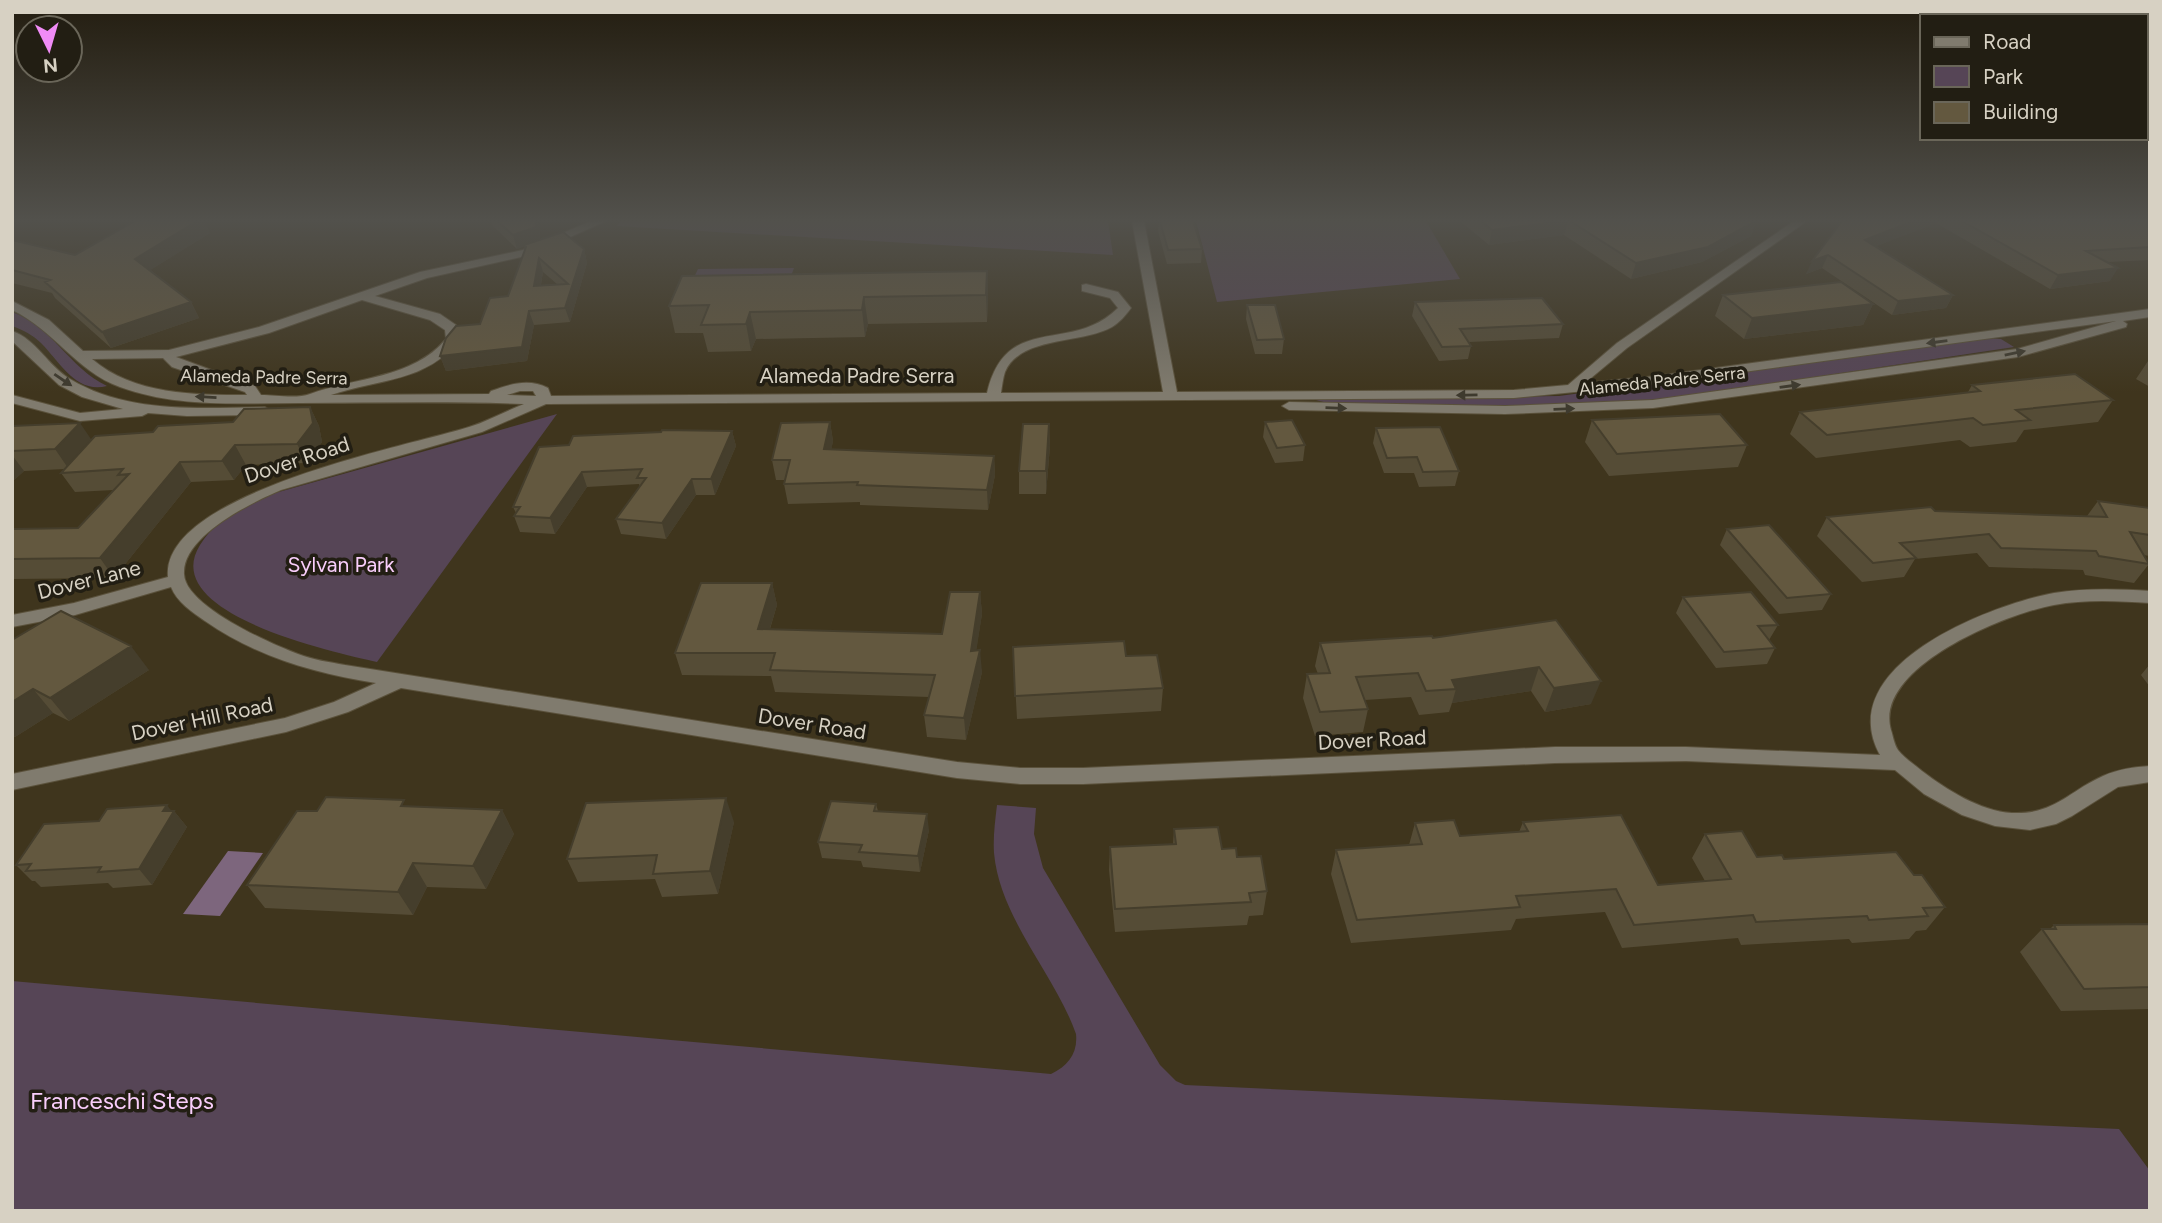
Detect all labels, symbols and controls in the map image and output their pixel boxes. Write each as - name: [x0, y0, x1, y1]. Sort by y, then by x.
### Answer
- north arrow: [14, 14, 84, 84]
- legend: [1920, 14, 2148, 140]
- text: Road: [1983, 29, 2031, 54]
- text: N: [42, 53, 59, 78]
- text: Park: [1983, 64, 2024, 89]
- text: Building: [1983, 99, 2058, 124]
- one-way arrow: [1925, 336, 1947, 347]
- one-way arrow: [2004, 348, 2026, 359]
- street label: Alameda Padre Serra: [1578, 361, 1746, 401]
- street label: Alameda Padre Serra: [759, 363, 955, 388]
- street label: Alameda Padre Serra: [180, 365, 348, 389]
- one-way arrow: [54, 373, 72, 387]
- one-way arrow: [1779, 380, 1801, 391]
- one-way arrow: [1456, 389, 1478, 401]
- one-way arrow: [195, 392, 217, 403]
- one-way arrow: [1326, 402, 1348, 414]
- one-way arrow: [1553, 403, 1575, 415]
- street label: Dover Road: [241, 431, 353, 488]
- park label: Sylvan Park: [288, 552, 395, 577]
- street label: Dover Lane: [35, 555, 143, 604]
- street label: Dover Hill Road: [129, 691, 275, 746]
- street label: Dover Road: [756, 703, 868, 744]
- street label: Dover Road: [1317, 724, 1427, 755]
- park label: Franceschi Steps: [30, 1086, 214, 1115]

